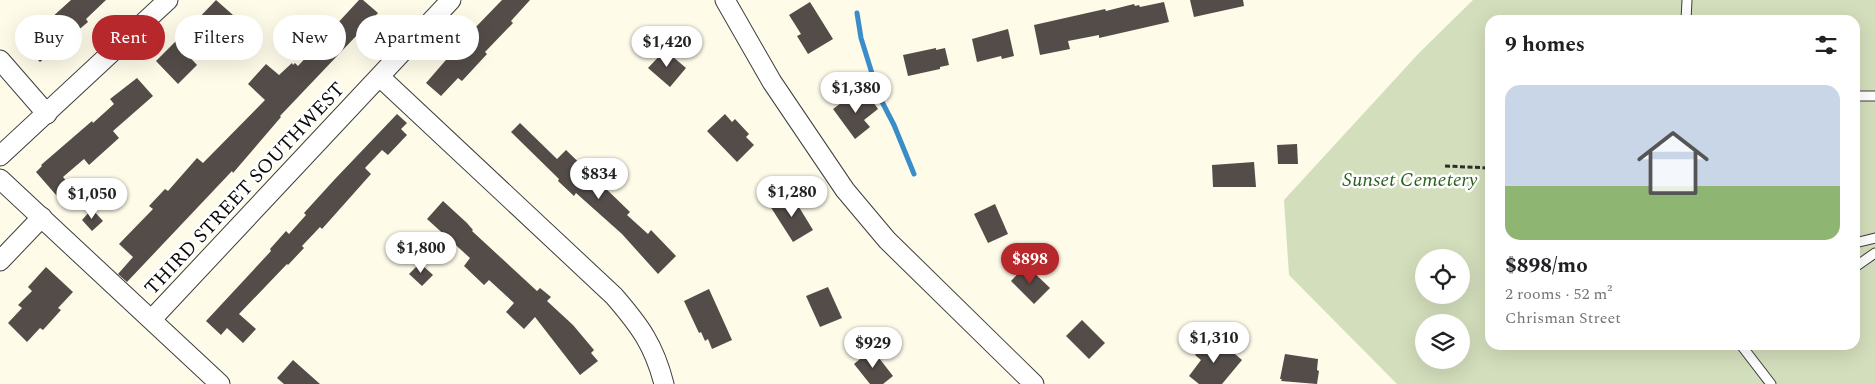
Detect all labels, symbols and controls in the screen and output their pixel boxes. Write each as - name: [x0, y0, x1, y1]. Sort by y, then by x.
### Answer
- chip: Buy: [15, 15, 82, 60]
- chip: Rent: [92, 15, 165, 60]
- chip: Filters: [175, 15, 263, 60]
- chip: New: [273, 15, 346, 60]
- chip: Apartment: [356, 15, 479, 60]
- pin: $1,420: [626, 26, 708, 68]
- text: 9 homes: [1505, 29, 1585, 61]
- text: $1,420: [642, 30, 692, 54]
- icon: filters: [1812, 31, 1840, 59]
- pin: $1,380: [815, 72, 897, 114]
- street label: THIRD STREET SOUTHWEST: [138, 75, 352, 302]
- text: $1,380: [831, 76, 881, 100]
- icon: home: [1628, 118, 1718, 208]
- pin: $834: [569, 158, 629, 200]
- text: $834: [581, 162, 617, 186]
- park label: Sunset Cemetery: [1343, 165, 1478, 195]
- pin: $1,280: [751, 176, 833, 218]
- pin: $1,050: [51, 178, 133, 220]
- text: $1,280: [767, 180, 817, 204]
- text: $1,050: [67, 182, 117, 206]
- pin: $1,800: [380, 232, 462, 274]
- text: $1,800: [396, 236, 446, 260]
- pin: $898: [1000, 242, 1060, 285]
- text: $898: [1012, 247, 1048, 271]
- map controls: [1415, 249, 1470, 369]
- button: locate: [1415, 249, 1470, 304]
- text: $898/mo: [1505, 250, 1588, 282]
- text: 2 rooms · 52 m²: [1505, 282, 1612, 306]
- text: Chrisman Street: [1505, 306, 1621, 330]
- button: layers: [1415, 314, 1470, 369]
- pin: $1,310: [1173, 322, 1255, 364]
- pin: $929: [843, 326, 903, 369]
- text: $1,310: [1189, 326, 1239, 350]
- text: $929: [855, 331, 891, 355]

